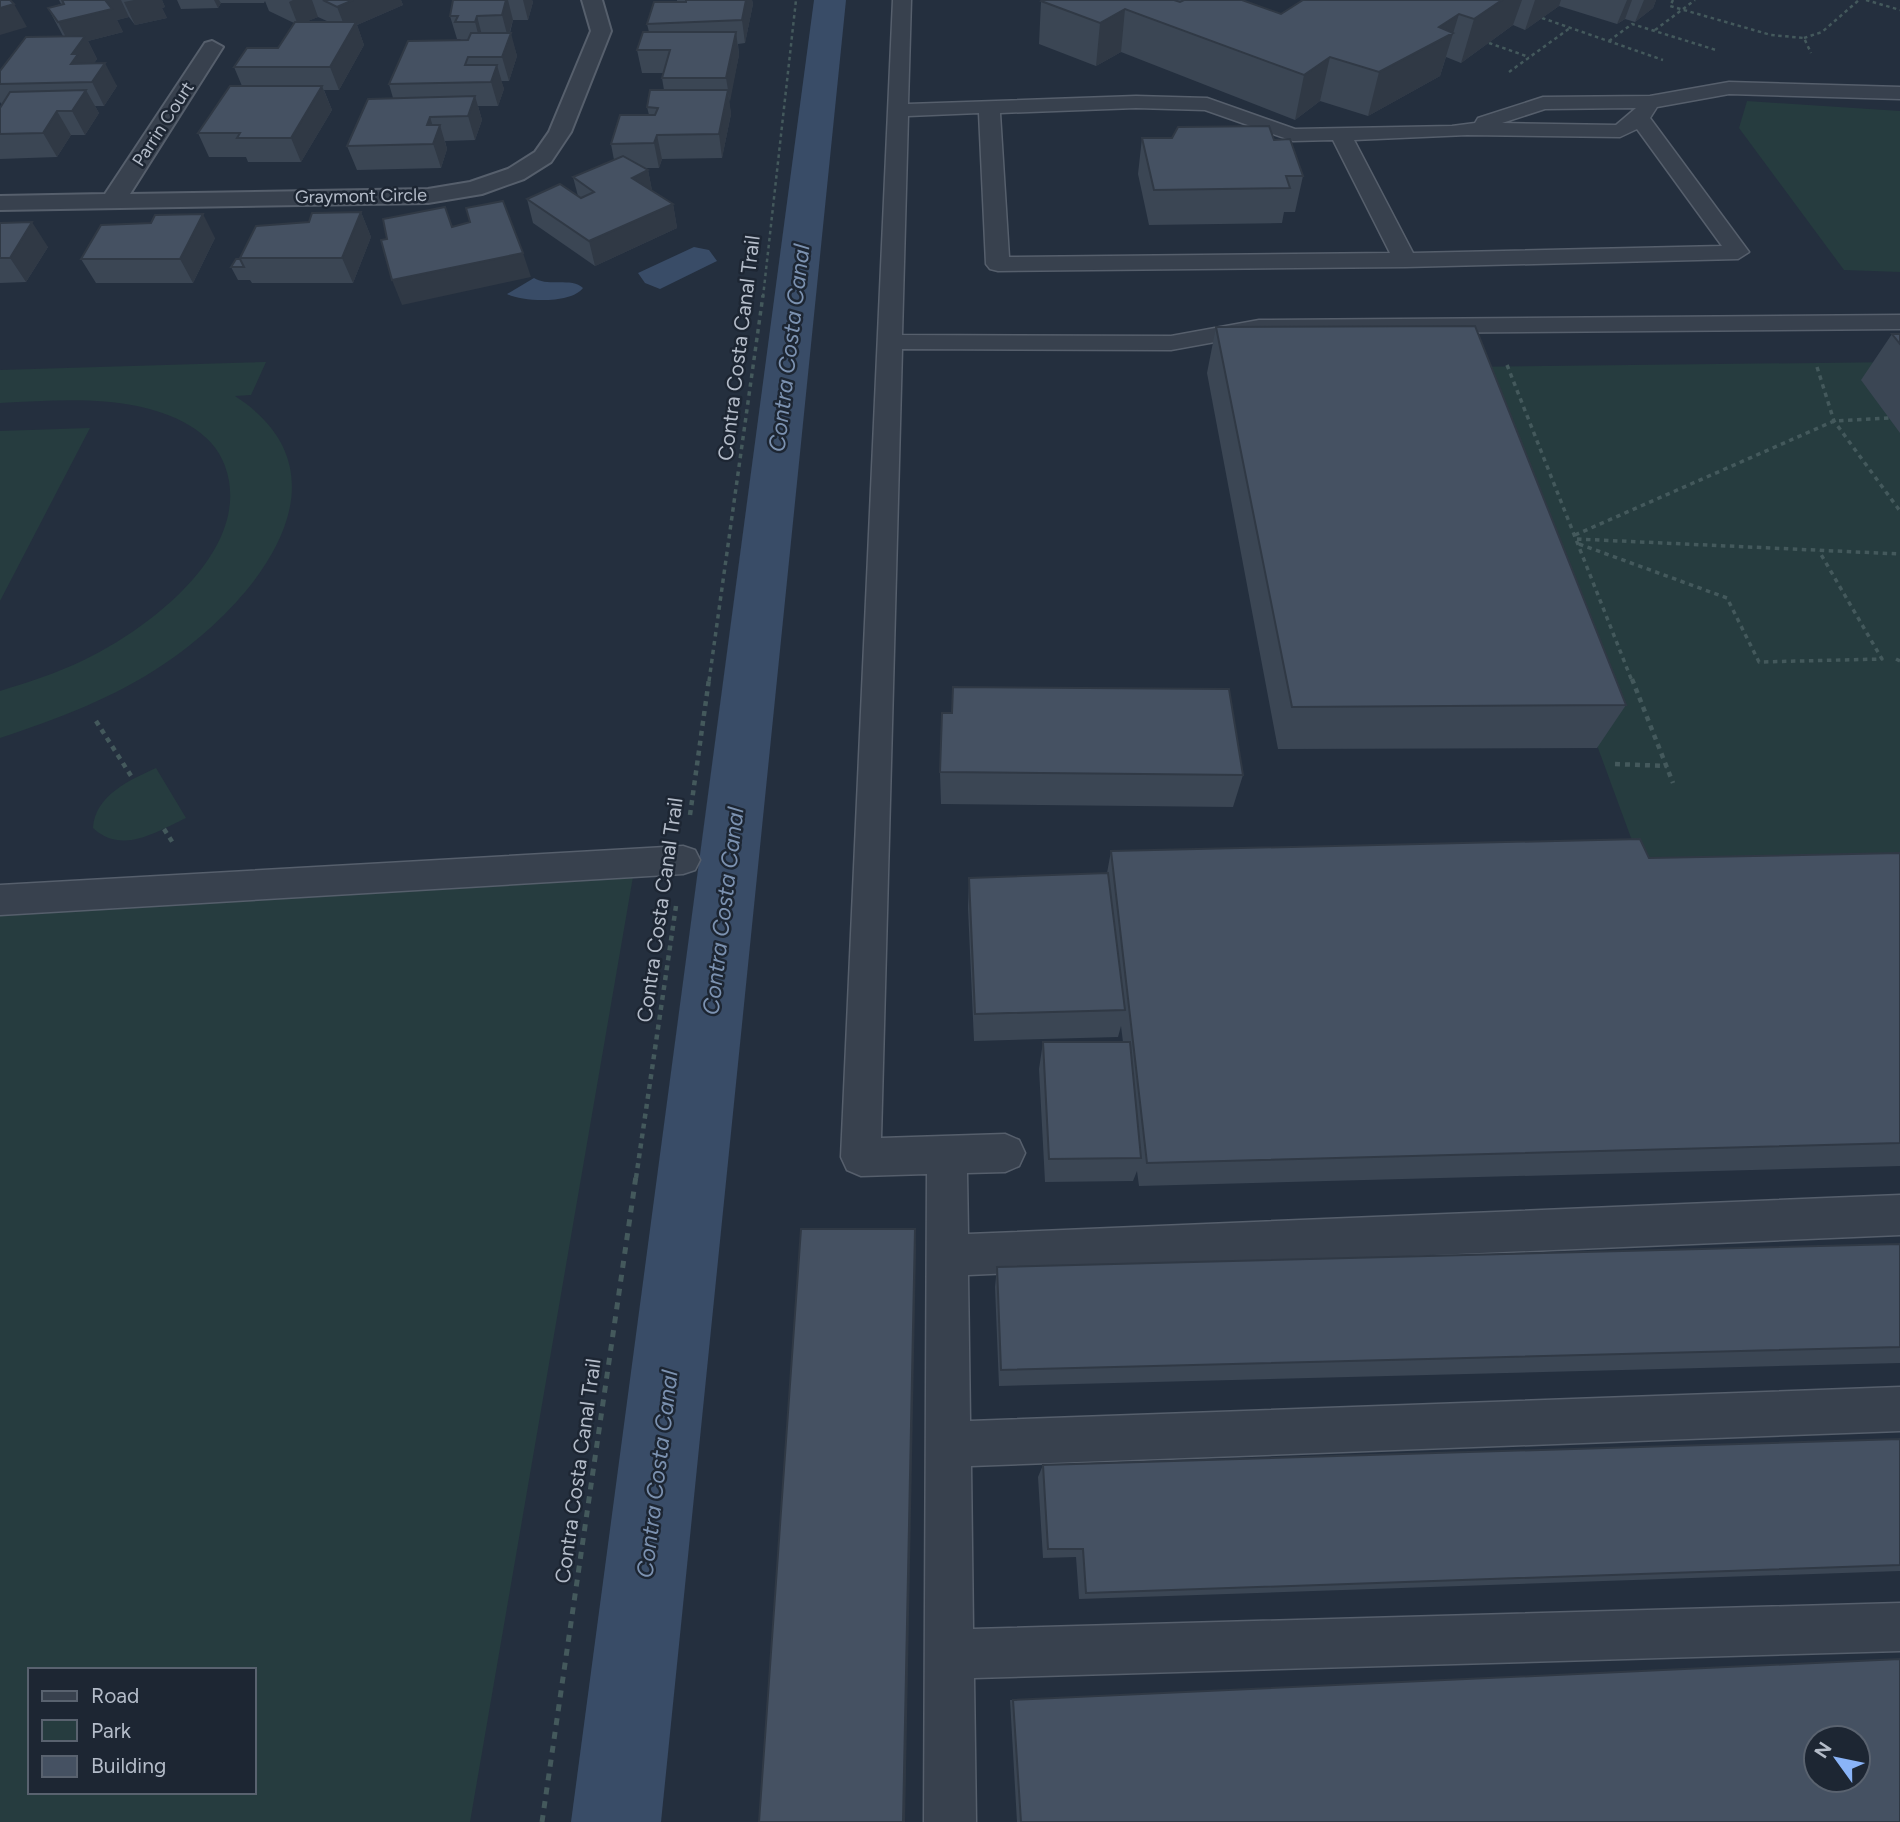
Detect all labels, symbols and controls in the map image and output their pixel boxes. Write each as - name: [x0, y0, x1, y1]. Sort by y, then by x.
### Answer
- street label: Parrin Court: [127, 77, 199, 171]
- street label: Graymont Circle: [295, 184, 427, 208]
- street label: Contra Costa Canal Trail: [712, 234, 765, 462]
- water label: Contra Costa Canal: [762, 242, 816, 453]
- street label: Contra Costa Canal Trail: [631, 796, 688, 1024]
- water label: Contra Costa Canal: [696, 805, 750, 1016]
- street label: Contra Costa Canal Trail: [549, 1357, 606, 1585]
- water label: Contra Costa Canal: [630, 1368, 684, 1579]
- legend: [28, 1668, 256, 1794]
- text: Road: [91, 1683, 139, 1708]
- text: Park: [91, 1718, 132, 1743]
- north arrow: [1802, 1724, 1872, 1794]
- text: N: [1810, 1738, 1837, 1762]
- text: Building: [91, 1753, 166, 1778]

